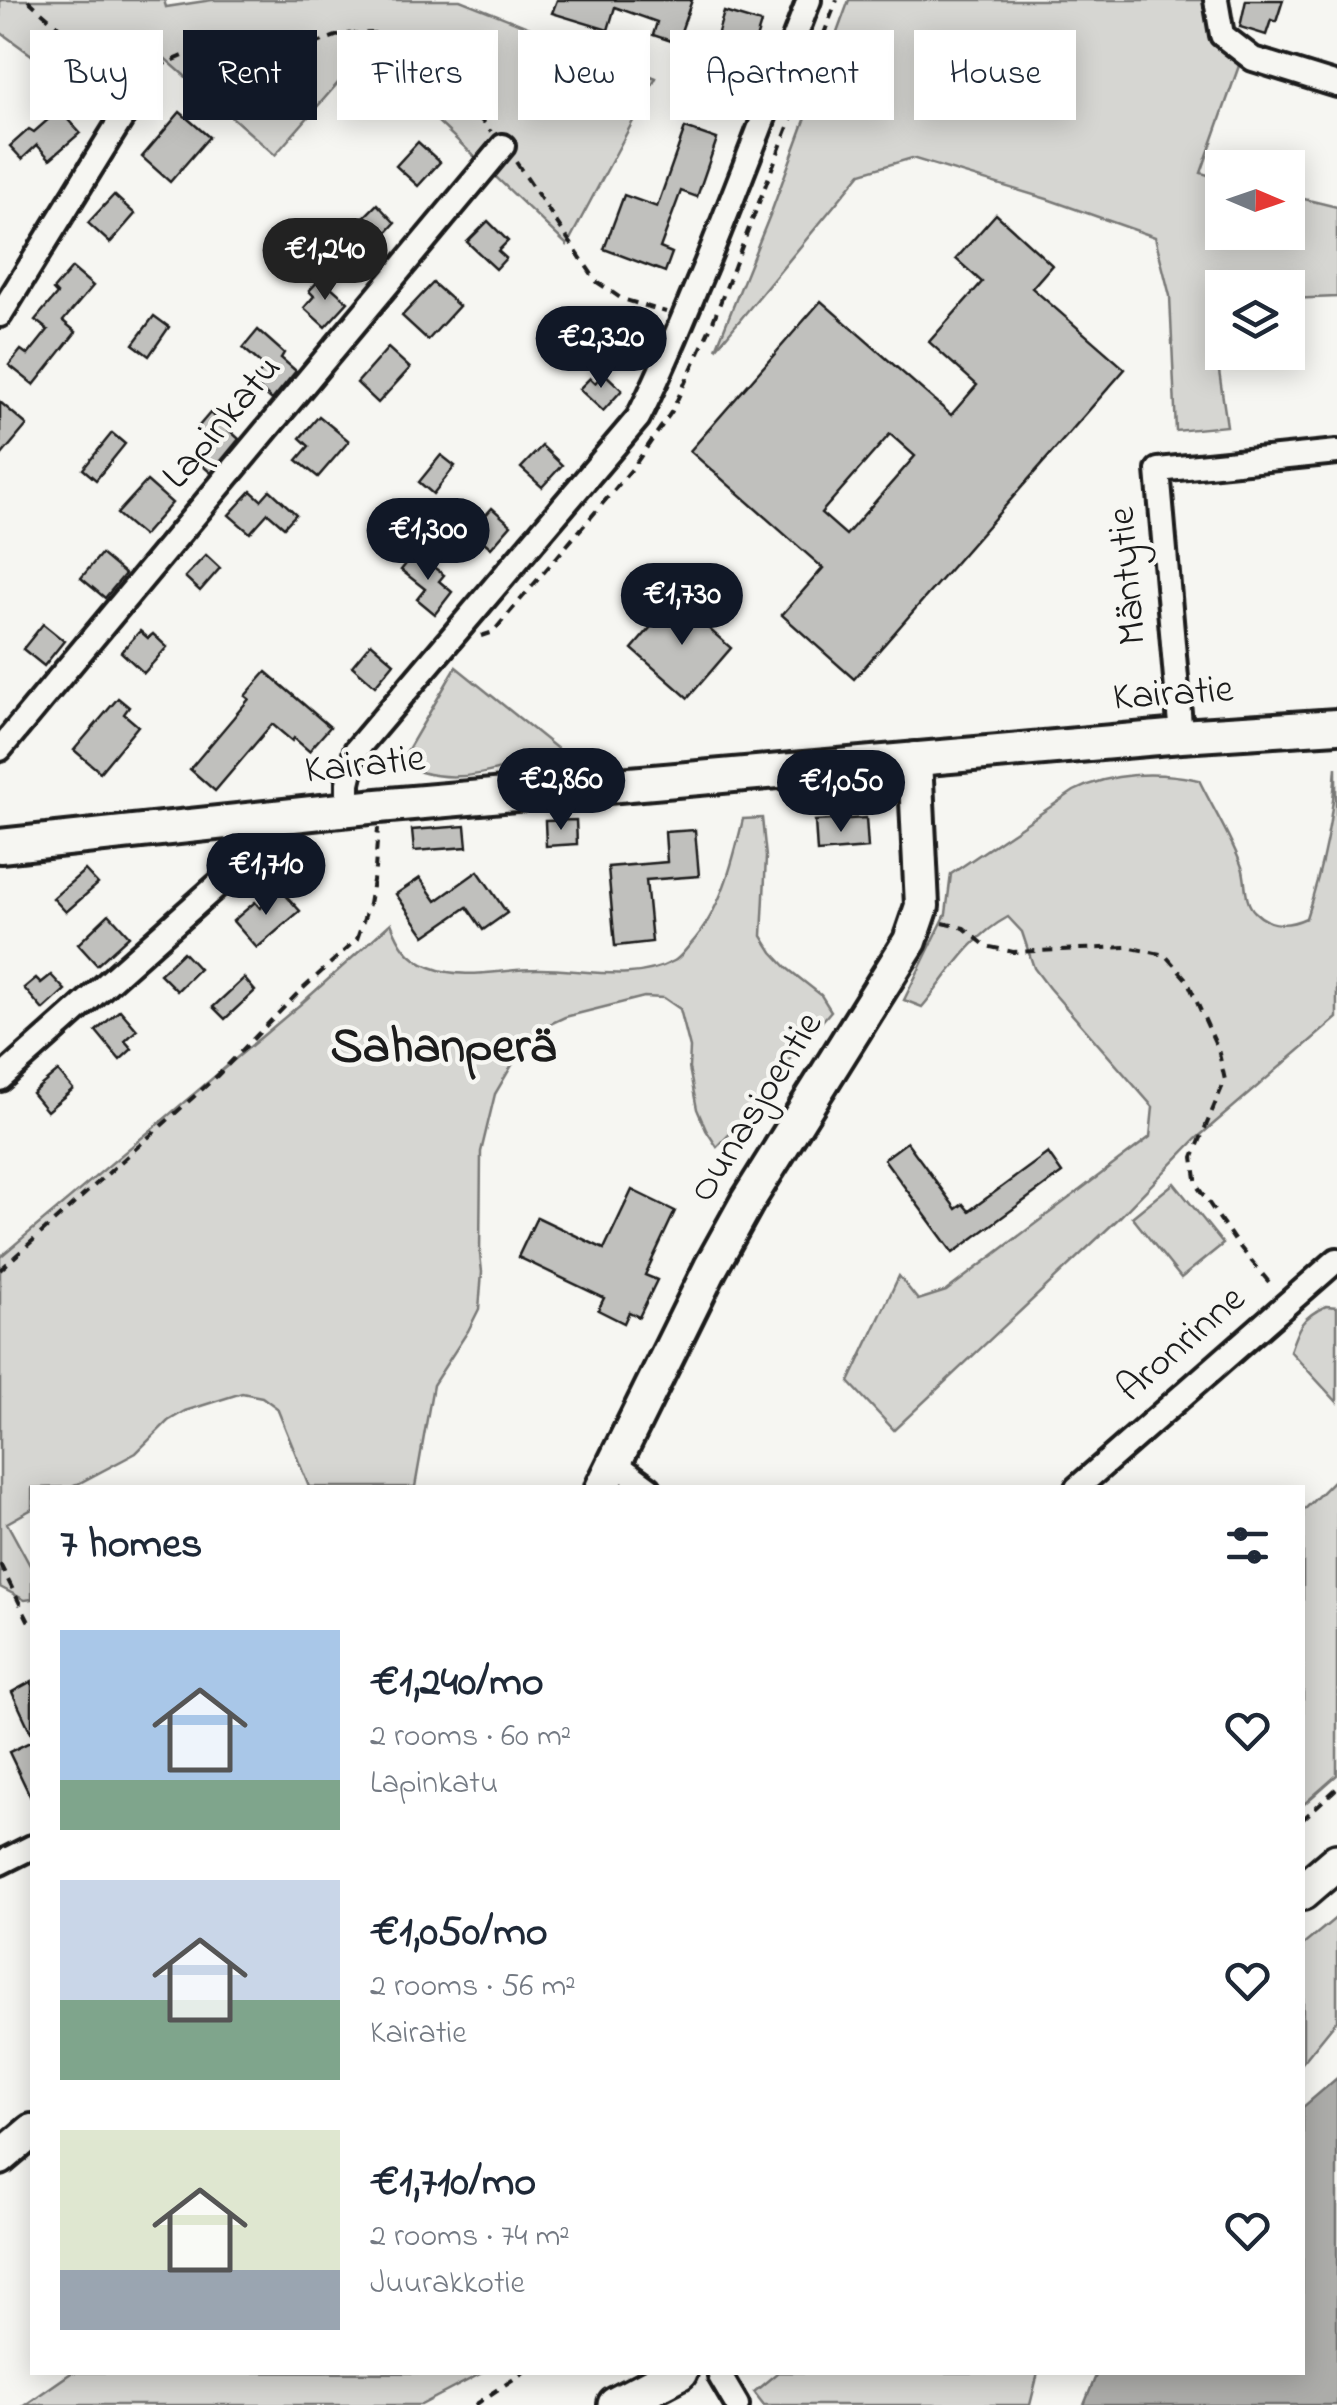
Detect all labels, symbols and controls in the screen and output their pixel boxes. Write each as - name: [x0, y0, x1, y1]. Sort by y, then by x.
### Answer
- chip: Buy: [30, 30, 163, 120]
- chip: Rent: [183, 30, 317, 120]
- chip: Filters: [337, 30, 498, 120]
- chip: New: [518, 30, 650, 120]
- chip: Apartment: [670, 30, 894, 120]
- chip: House: [914, 30, 1076, 120]
- north arrow: [1205, 150, 1305, 250]
- map controls: [1205, 150, 1305, 370]
- pin: €1,240: [244, 218, 406, 303]
- text: €1,240: [285, 227, 365, 274]
- button: layers: [1205, 270, 1305, 370]
- pin: €2,320: [520, 306, 682, 391]
- text: €2,320: [558, 315, 644, 362]
- street label: Lapinkatu: [149, 343, 297, 503]
- pin: €1,300: [347, 498, 509, 583]
- street label: Mäntytie: [1094, 504, 1164, 648]
- text: €1,300: [389, 507, 467, 554]
- pin: €1,730: [601, 563, 763, 648]
- text: €1,730: [643, 572, 721, 619]
- street label: Kairatie: [1111, 661, 1235, 729]
- street label: Kairatie: [302, 730, 428, 802]
- pin: €2,860: [480, 748, 642, 833]
- pin: €1,050: [760, 750, 922, 835]
- text: €2,860: [519, 757, 603, 804]
- text: €1,050: [799, 759, 883, 806]
- pin: €1,710: [185, 833, 347, 918]
- text: €1,710: [228, 842, 304, 889]
- street label: Ounasjoentie: [675, 1001, 839, 1215]
- district label: Sahanperä: [331, 1012, 556, 1085]
- street label: Aronrinne: [1104, 1272, 1260, 1418]
- text: 7 homes: [60, 1515, 202, 1576]
- icon: filters: [1220, 1518, 1275, 1573]
- text: €1,240/mo: [370, 1653, 544, 1714]
- icon: home: [140, 1670, 260, 1790]
- icon: heart: [1220, 1703, 1275, 1758]
- text: 2 rooms · 60 m²: [370, 1714, 571, 1761]
- text: Lapinkatu: [370, 1761, 498, 1808]
- text: €1,050/mo: [370, 1903, 548, 1964]
- icon: home: [140, 1920, 260, 2040]
- icon: heart: [1220, 1953, 1275, 2008]
- text: 2 rooms · 56 m²: [370, 1964, 576, 2011]
- text: Kairatie: [370, 2011, 467, 2058]
- text: €1,710/mo: [370, 2153, 536, 2214]
- icon: home: [140, 2170, 260, 2290]
- icon: heart: [1220, 2203, 1275, 2258]
- text: 2 rooms · 74 m²: [370, 2214, 570, 2261]
- text: Juurakkotie: [370, 2261, 525, 2308]

